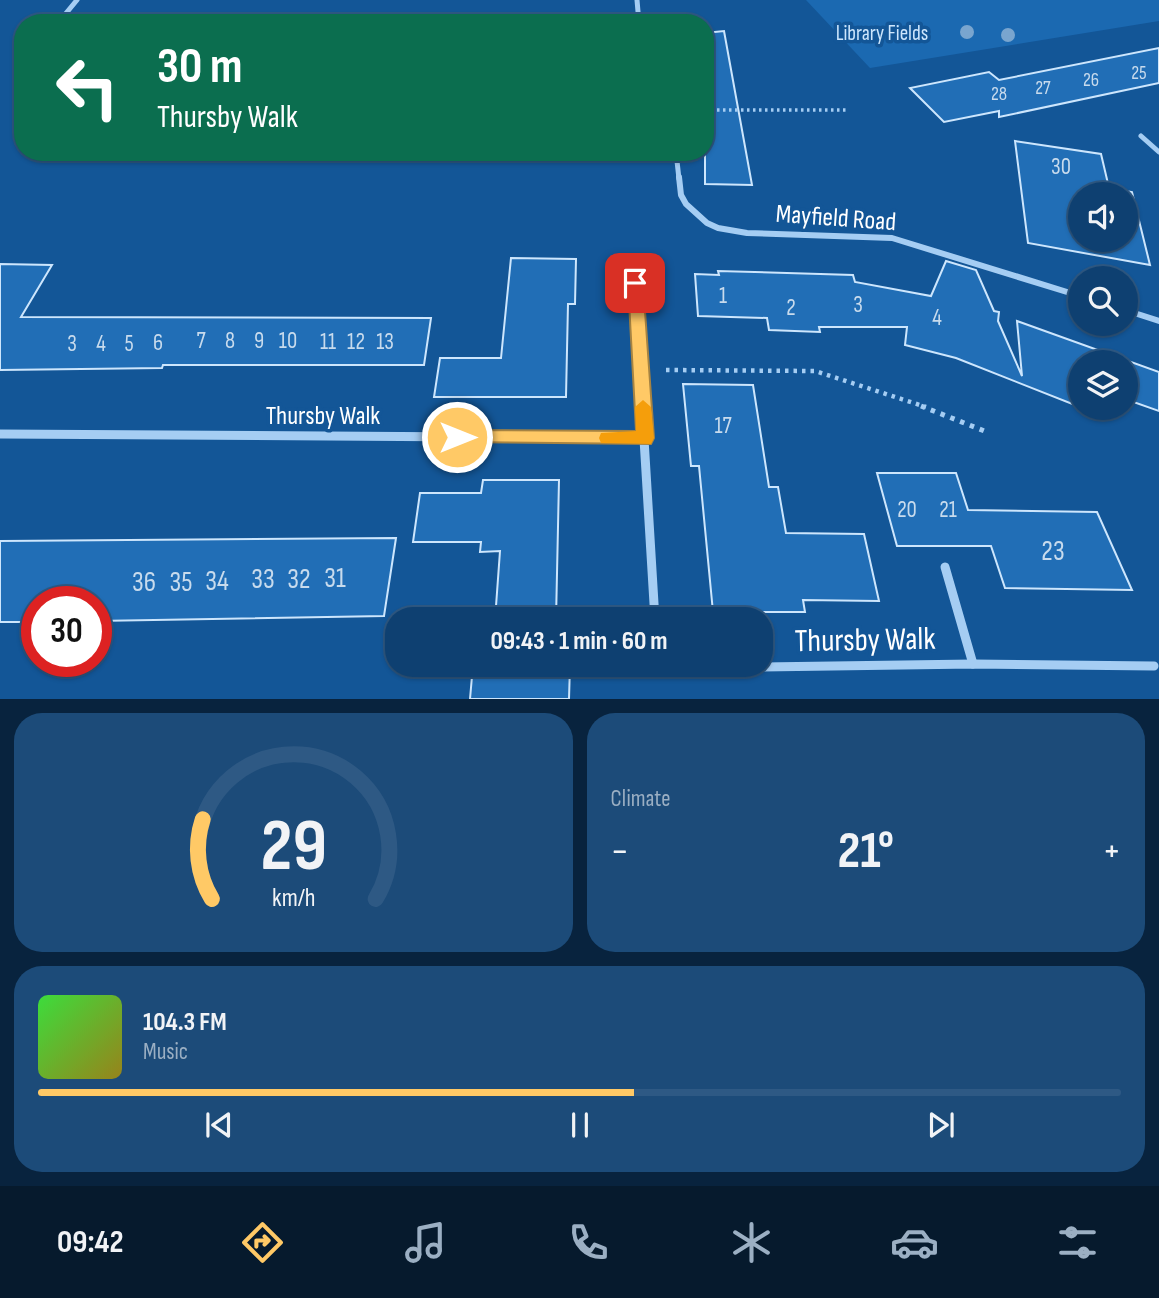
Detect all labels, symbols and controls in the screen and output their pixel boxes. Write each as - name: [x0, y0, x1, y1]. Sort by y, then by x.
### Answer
- park label: Library Fields: [836, 21, 928, 46]
- text: 30 m: [157, 38, 242, 97]
- icon: left: [42, 42, 133, 133]
- house number: 25: [1131, 62, 1147, 85]
- house number: 26: [1083, 69, 1099, 92]
- house number: 27: [1035, 77, 1051, 100]
- house number: 28: [991, 83, 1007, 106]
- text: Thursby Walk: [157, 98, 298, 137]
- house number: 30: [1051, 153, 1071, 181]
- map controls: [1068, 182, 1138, 420]
- button: sound: [1068, 182, 1138, 252]
- street label: Mayfield Road: [775, 199, 897, 238]
- pin: [605, 253, 665, 313]
- icon: arrive: [616, 264, 654, 302]
- button: search: [1068, 266, 1138, 336]
- house number: 1: [719, 282, 727, 310]
- house number: 3: [853, 291, 863, 319]
- house number: 2: [786, 294, 796, 322]
- house number: 4: [932, 304, 942, 332]
- house number: 7: [196, 327, 206, 355]
- house number: 8: [225, 327, 235, 355]
- house number: 9: [254, 327, 264, 355]
- house number: 10: [279, 327, 297, 355]
- house number: 11: [320, 328, 336, 356]
- house number: 12: [347, 328, 365, 356]
- house number: 13: [376, 328, 394, 356]
- house number: 6: [153, 329, 163, 357]
- house number: 3: [67, 330, 77, 358]
- house number: 4: [96, 330, 106, 358]
- house number: 5: [124, 330, 134, 358]
- button: layers: [1068, 350, 1138, 420]
- position arrow: [420, 400, 494, 474]
- street label: Thursby Walk: [266, 401, 380, 432]
- house number: 17: [714, 412, 732, 440]
- house number: 20: [897, 496, 917, 524]
- house number: 21: [939, 496, 957, 524]
- house number: 23: [1041, 535, 1065, 568]
- house number: 31: [324, 562, 346, 595]
- house number: 33: [251, 563, 275, 596]
- house number: 32: [287, 563, 311, 596]
- house number: 34: [205, 565, 229, 598]
- house number: 36: [132, 566, 156, 599]
- house number: 35: [170, 566, 192, 599]
- speed limit sign: 30: [21, 586, 112, 677]
- street label: Thursby Walk: [794, 620, 936, 661]
- text: 09:43 · 1 min · 60 m: [490, 626, 668, 657]
- text: Climate: [611, 785, 670, 813]
- text: 29: [260, 803, 326, 891]
- text: 21°: [838, 820, 894, 883]
- text: −: [611, 829, 629, 874]
- text: +: [1102, 829, 1121, 874]
- text: km/h: [272, 882, 315, 913]
- text: 104.3 FM: [143, 1007, 227, 1038]
- text: Music: [143, 1038, 188, 1066]
- icon: previous: [200, 1106, 238, 1144]
- icon: pause: [561, 1106, 599, 1144]
- icon: next: [922, 1106, 960, 1144]
- icon: directions: [238, 1218, 287, 1267]
- icon: music: [401, 1218, 450, 1267]
- icon: phone: [564, 1218, 613, 1267]
- icon: climate: [727, 1218, 776, 1267]
- icon: car: [890, 1218, 939, 1267]
- icon: filters: [1053, 1218, 1102, 1267]
- text: 09:42: [57, 1223, 124, 1262]

